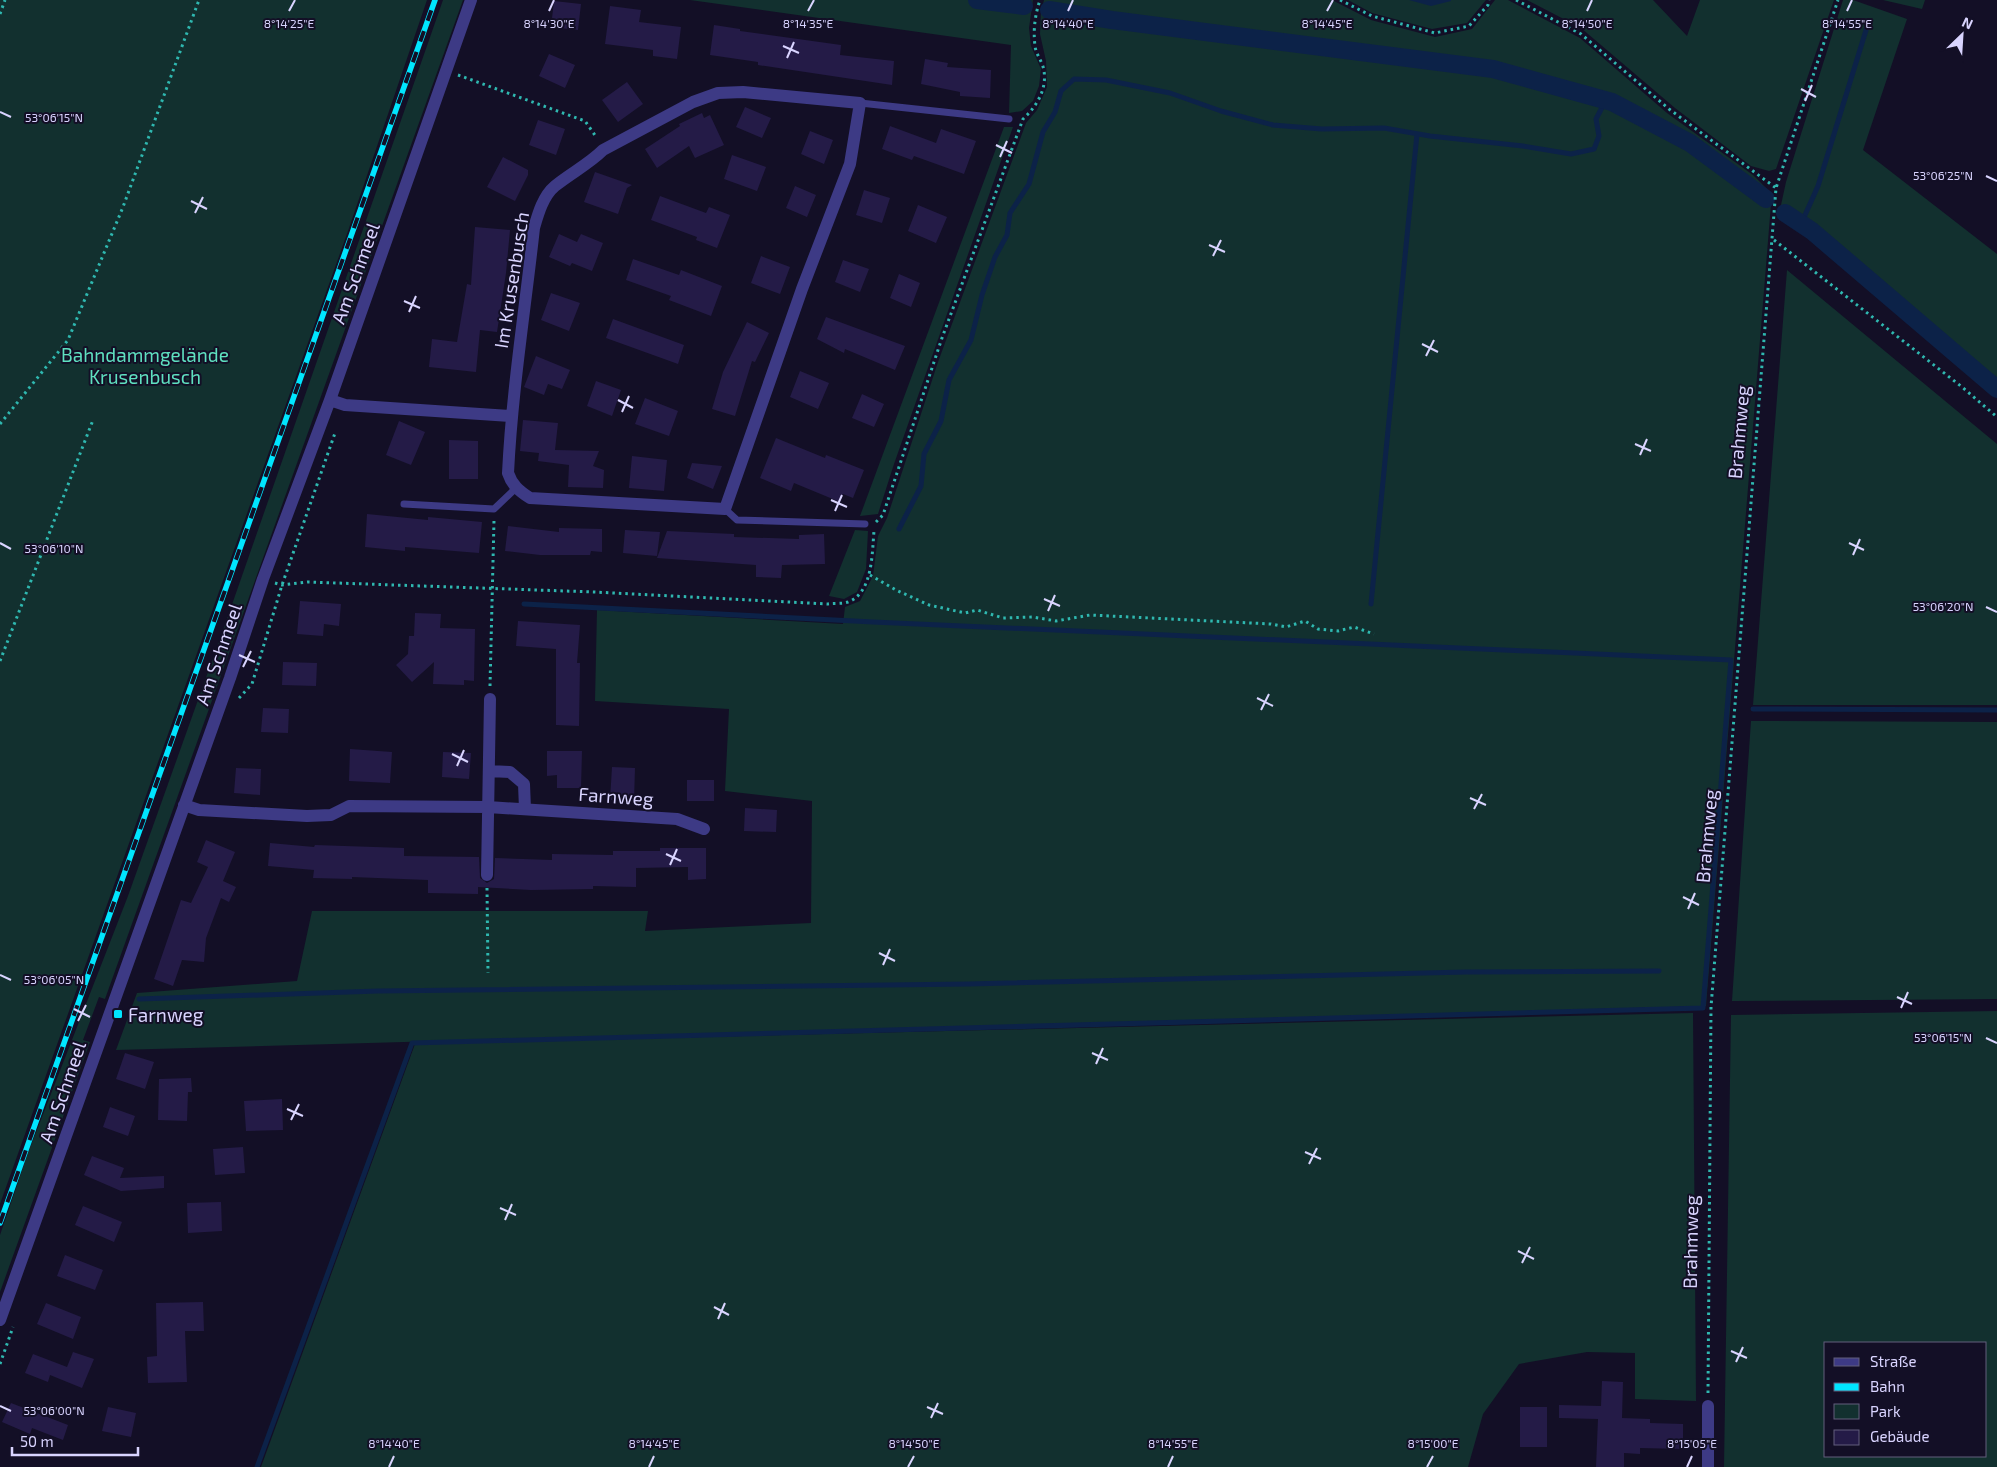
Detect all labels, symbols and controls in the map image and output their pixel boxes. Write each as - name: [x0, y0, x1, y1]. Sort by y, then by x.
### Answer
- north arrow: [1937, 10, 1987, 60]
- text: N: [1960, 13, 1976, 33]
- text: 8°14'25"E: [264, 16, 314, 30]
- text: 8°14'30"E: [523, 16, 575, 30]
- text: 8°14'35"E: [783, 16, 833, 30]
- text: 8°14'40"E: [1042, 16, 1094, 30]
- text: 8°14'45"E: [1302, 16, 1353, 30]
- text: 8°14'50"E: [1562, 16, 1613, 30]
- text: 8°14'55"E: [1822, 16, 1872, 30]
- text: 53°06'15"N: [25, 110, 83, 124]
- text: 53°06'25"N: [1913, 168, 1973, 182]
- street label: Im Krusenbusch: [489, 210, 533, 350]
- street label: Am Schmeel: [326, 219, 384, 327]
- park label: Bahndammgelände Krusenbusch: [61, 343, 229, 388]
- street label: Brahmweg: [1722, 384, 1754, 480]
- text: 53°06'10"N: [25, 541, 83, 555]
- text: 53°06'20"N: [1913, 599, 1973, 613]
- street label: Am Schmeel: [190, 600, 246, 708]
- street label: Farnweg: [578, 782, 655, 810]
- street label: Brahmweg: [1690, 788, 1722, 884]
- text: 53°06'05"N: [24, 972, 84, 986]
- place label: Farnweg: [128, 1003, 204, 1026]
- marker: Farnweg: [112, 1008, 124, 1020]
- text: 53°06'15"N: [1914, 1030, 1972, 1044]
- street label: Am Schmeel: [34, 1038, 90, 1146]
- street label: Brahmweg: [1678, 1194, 1702, 1289]
- legend: [1824, 1342, 1987, 1457]
- text: Straße: [1870, 1352, 1916, 1370]
- text: Bahn: [1870, 1377, 1905, 1395]
- text: Park: [1870, 1402, 1901, 1420]
- text: 53°06'00"N: [23, 1403, 85, 1417]
- scale bar: [12, 1424, 139, 1456]
- text: Gebäude: [1870, 1427, 1929, 1445]
- text: 50 m: [20, 1432, 54, 1450]
- text: 8°14'40"E: [368, 1436, 420, 1450]
- text: 8°14'45"E: [629, 1436, 680, 1450]
- text: 8°14'50"E: [889, 1436, 940, 1450]
- text: 8°14'55"E: [1148, 1436, 1198, 1450]
- text: 8°15'00"E: [1408, 1436, 1459, 1450]
- text: 8°15'05"E: [1667, 1436, 1717, 1450]

